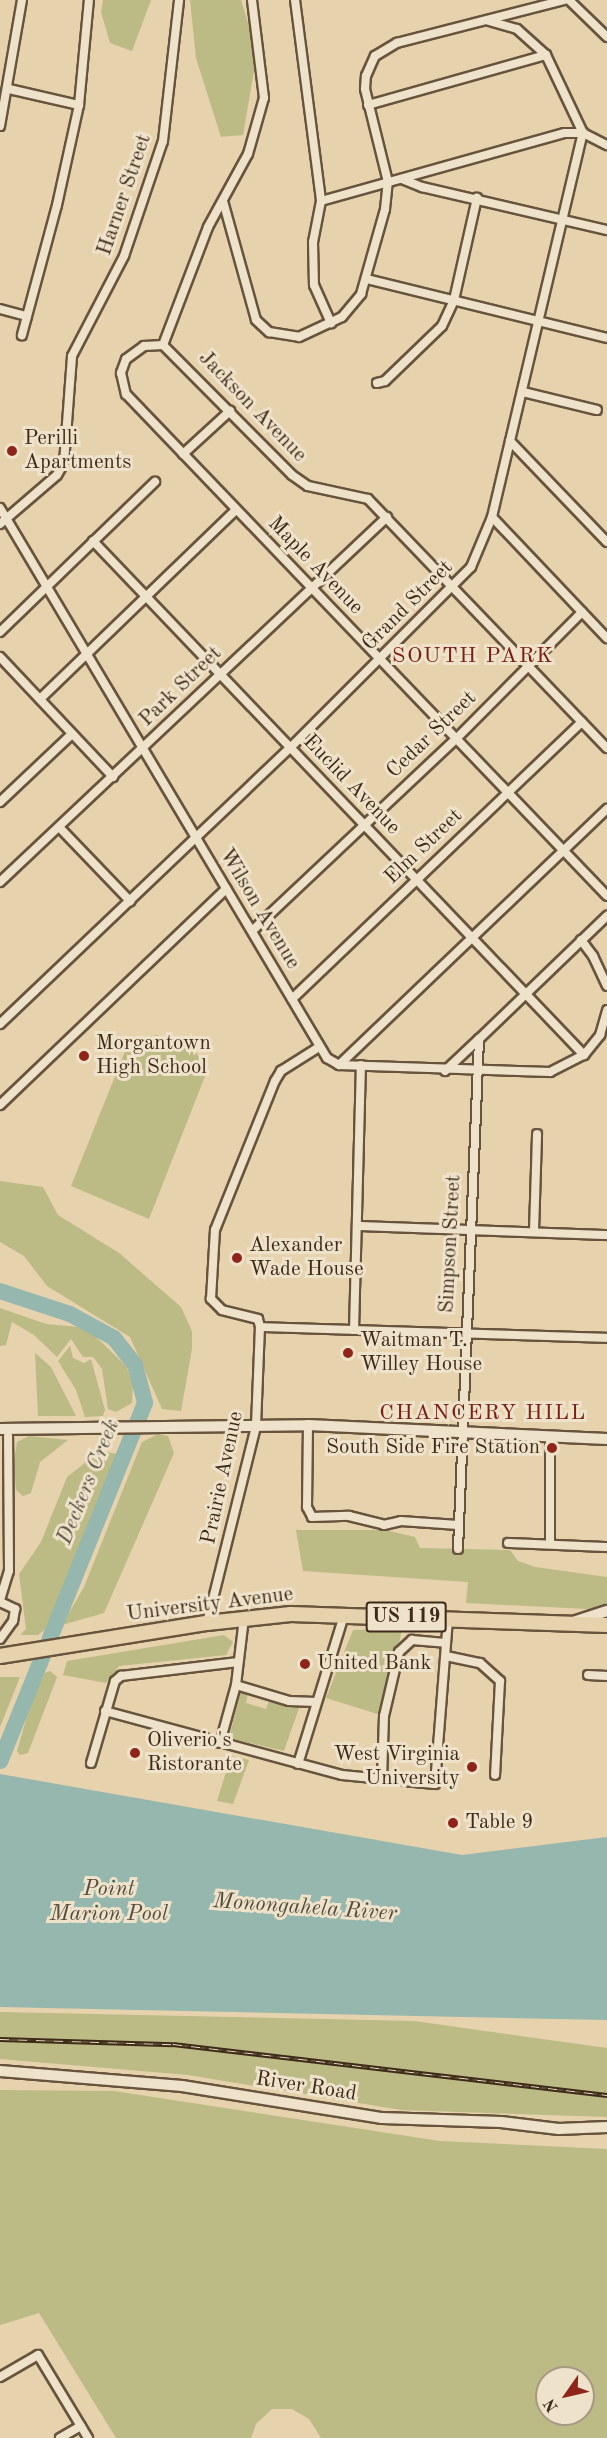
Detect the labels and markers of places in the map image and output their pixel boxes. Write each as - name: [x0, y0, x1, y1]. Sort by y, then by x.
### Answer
- place label: Perilli Apartments: [24, 426, 131, 476]
- marker: Perilli Apartments: [5, 444, 19, 458]
- place label: Morgantown High School: [96, 1031, 211, 1081]
- marker: Morgantown High School: [77, 1049, 91, 1063]
- place label: Alexander Wade House: [249, 1233, 364, 1283]
- marker: Alexander Wade House: [230, 1251, 244, 1265]
- place label: Waitman T. Willey House: [360, 1328, 482, 1378]
- marker: Waitman T. Willey House: [341, 1346, 355, 1360]
- place label: South Side Fire Station: [326, 1435, 540, 1461]
- marker: South Side Fire Station: [545, 1441, 559, 1455]
- place label: United Bank: [317, 1651, 431, 1677]
- marker: United Bank: [298, 1657, 312, 1671]
- place label: Oliverio's Ristorante: [147, 1728, 242, 1778]
- place label: West Virginia University: [334, 1742, 460, 1792]
- marker: Oliverio's Ristorante: [128, 1746, 142, 1760]
- marker: West Virginia University: [465, 1760, 479, 1774]
- place label: Table 9: [465, 1810, 533, 1836]
- marker: Table 9: [446, 1816, 460, 1830]

